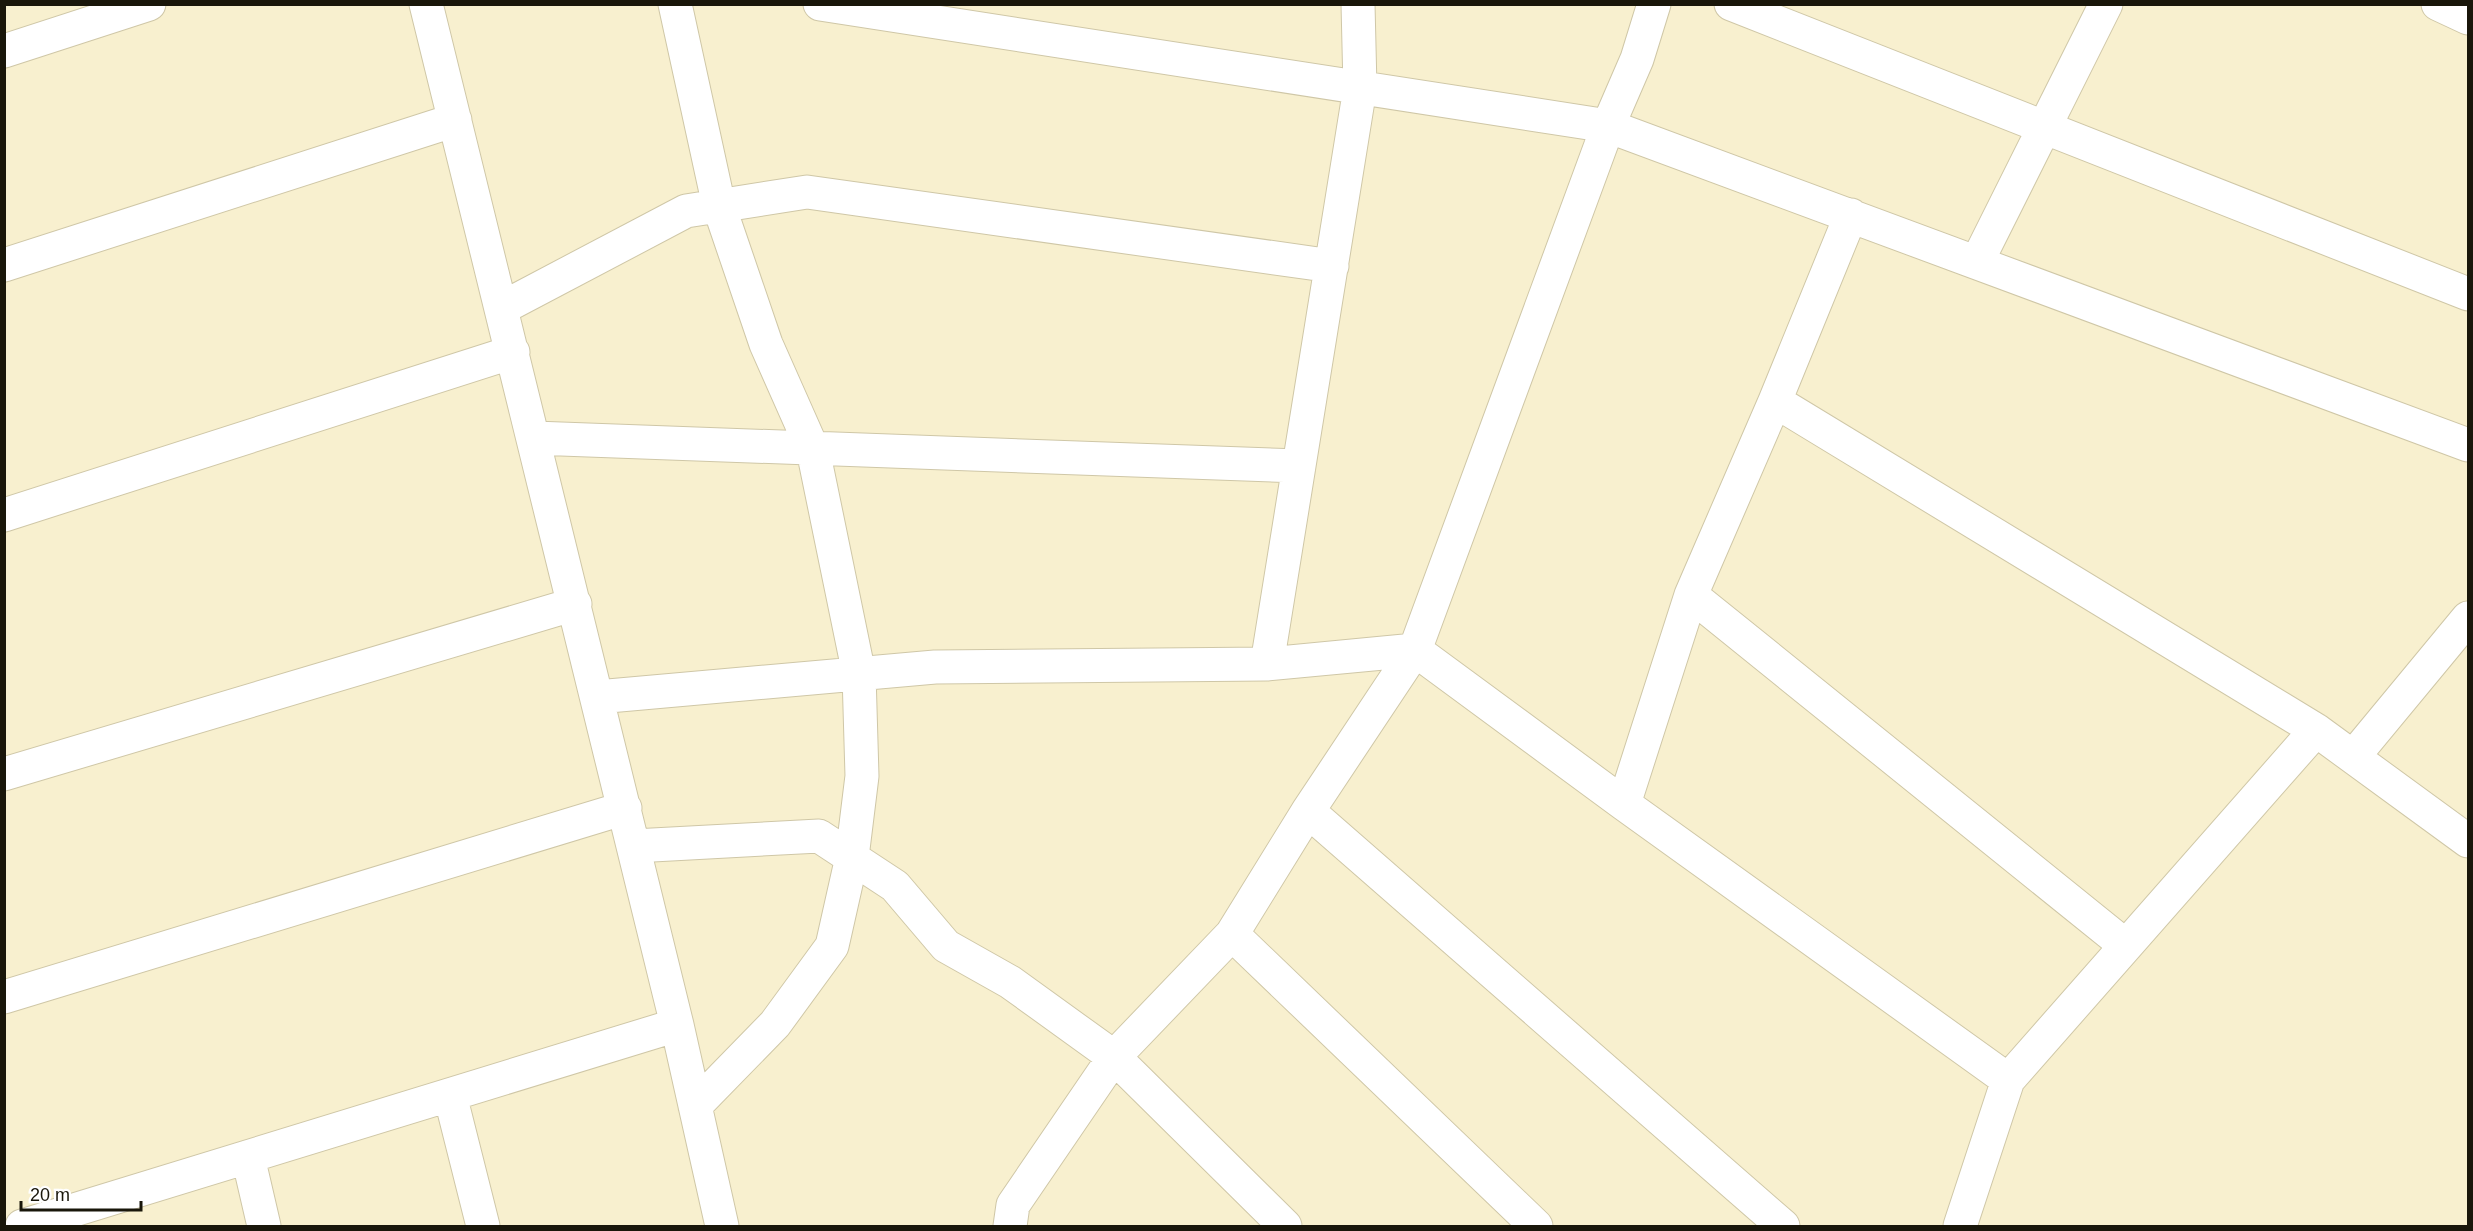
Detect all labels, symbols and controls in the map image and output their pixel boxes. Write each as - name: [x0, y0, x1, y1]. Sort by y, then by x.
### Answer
- scale bar: [21, 1174, 141, 1212]
- text: 20 m: [30, 1185, 70, 1205]

